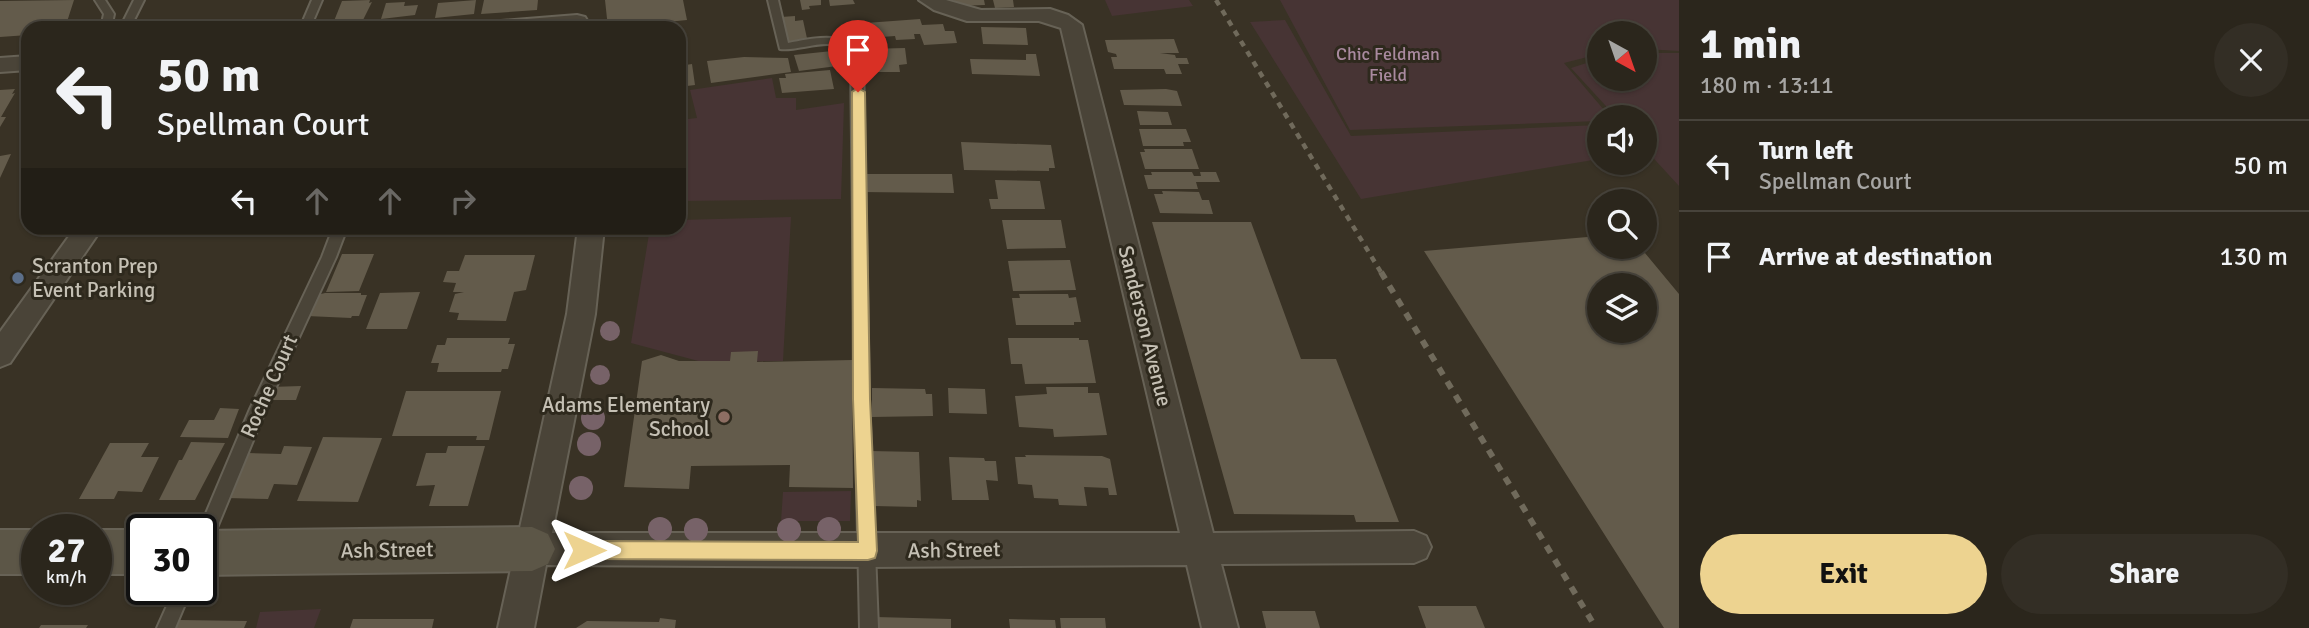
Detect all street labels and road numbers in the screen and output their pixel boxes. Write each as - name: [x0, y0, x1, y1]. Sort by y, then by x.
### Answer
- street label: Sanderson Avenue: [1112, 243, 1178, 409]
- street label: Roche Court: [235, 330, 303, 442]
- street label: Ash Street: [340, 536, 434, 564]
- street label: Ash Street: [907, 536, 1001, 564]

